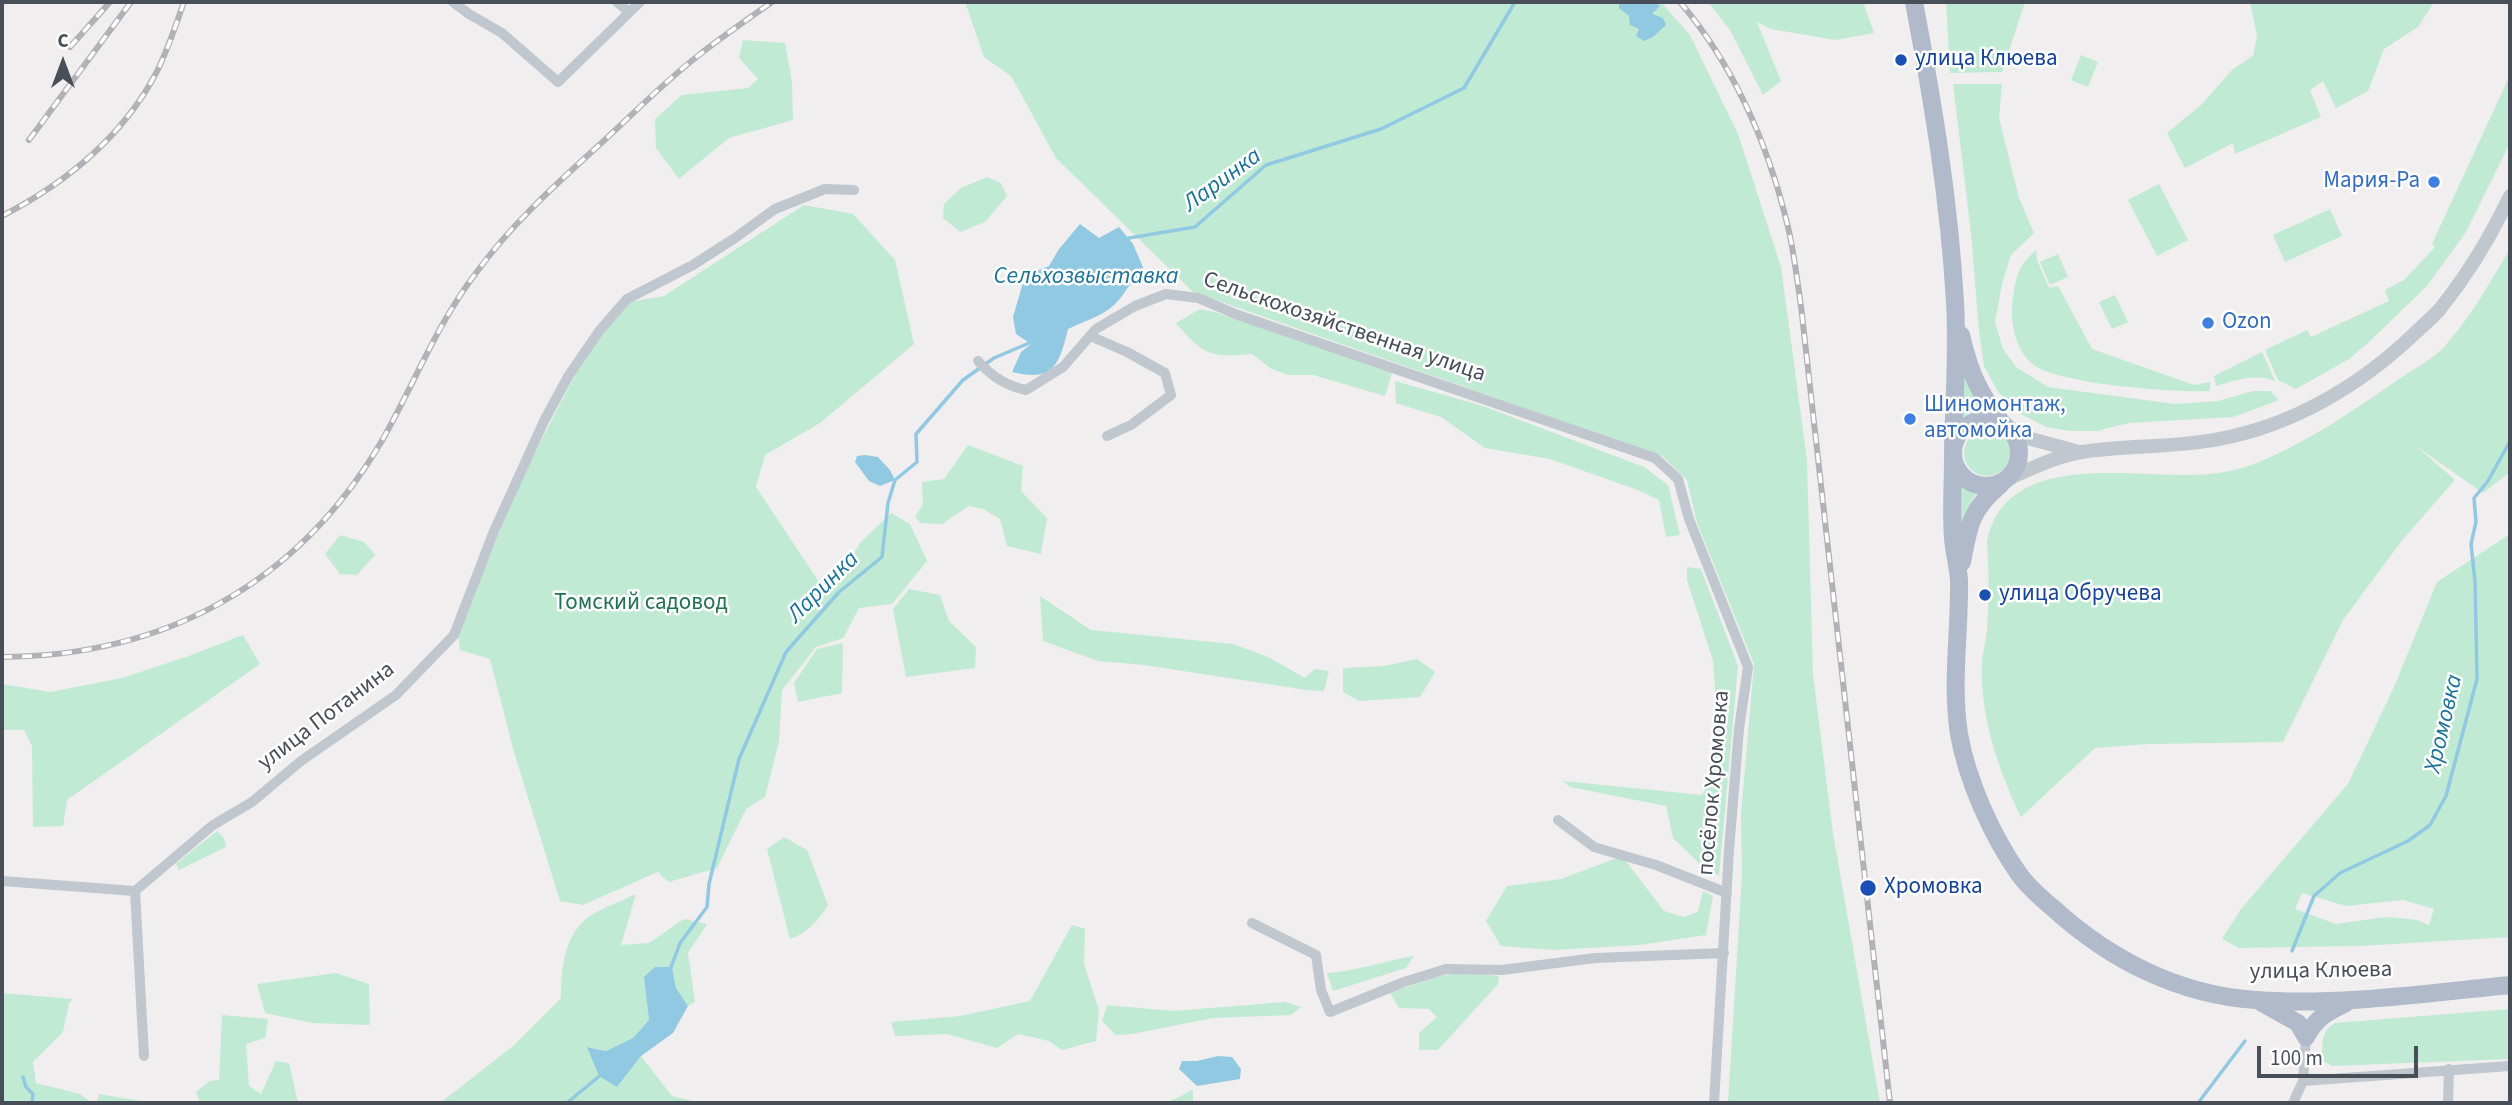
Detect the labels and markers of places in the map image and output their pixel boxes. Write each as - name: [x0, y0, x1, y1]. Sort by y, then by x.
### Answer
- place label: улица Клюева: [1915, 46, 2058, 74]
- marker: улица Клюева: [1893, 52, 1909, 68]
- place label: Мария-Ра: [2323, 168, 2420, 196]
- marker: Мария-Ра: [2426, 174, 2442, 190]
- place label: Ozon: [2222, 309, 2272, 337]
- marker: Ozon: [2200, 315, 2216, 331]
- place label: Шиномонтаж, автомойка: [1924, 392, 2066, 446]
- marker: Шиномонтаж, автомойка: [1902, 411, 1918, 427]
- place label: улица Обручева: [1999, 581, 2162, 609]
- marker: улица Обручева: [1977, 587, 1993, 603]
- place label: Хромовка: [1884, 874, 1982, 902]
- marker: Хромовка: [1858, 878, 1878, 898]

